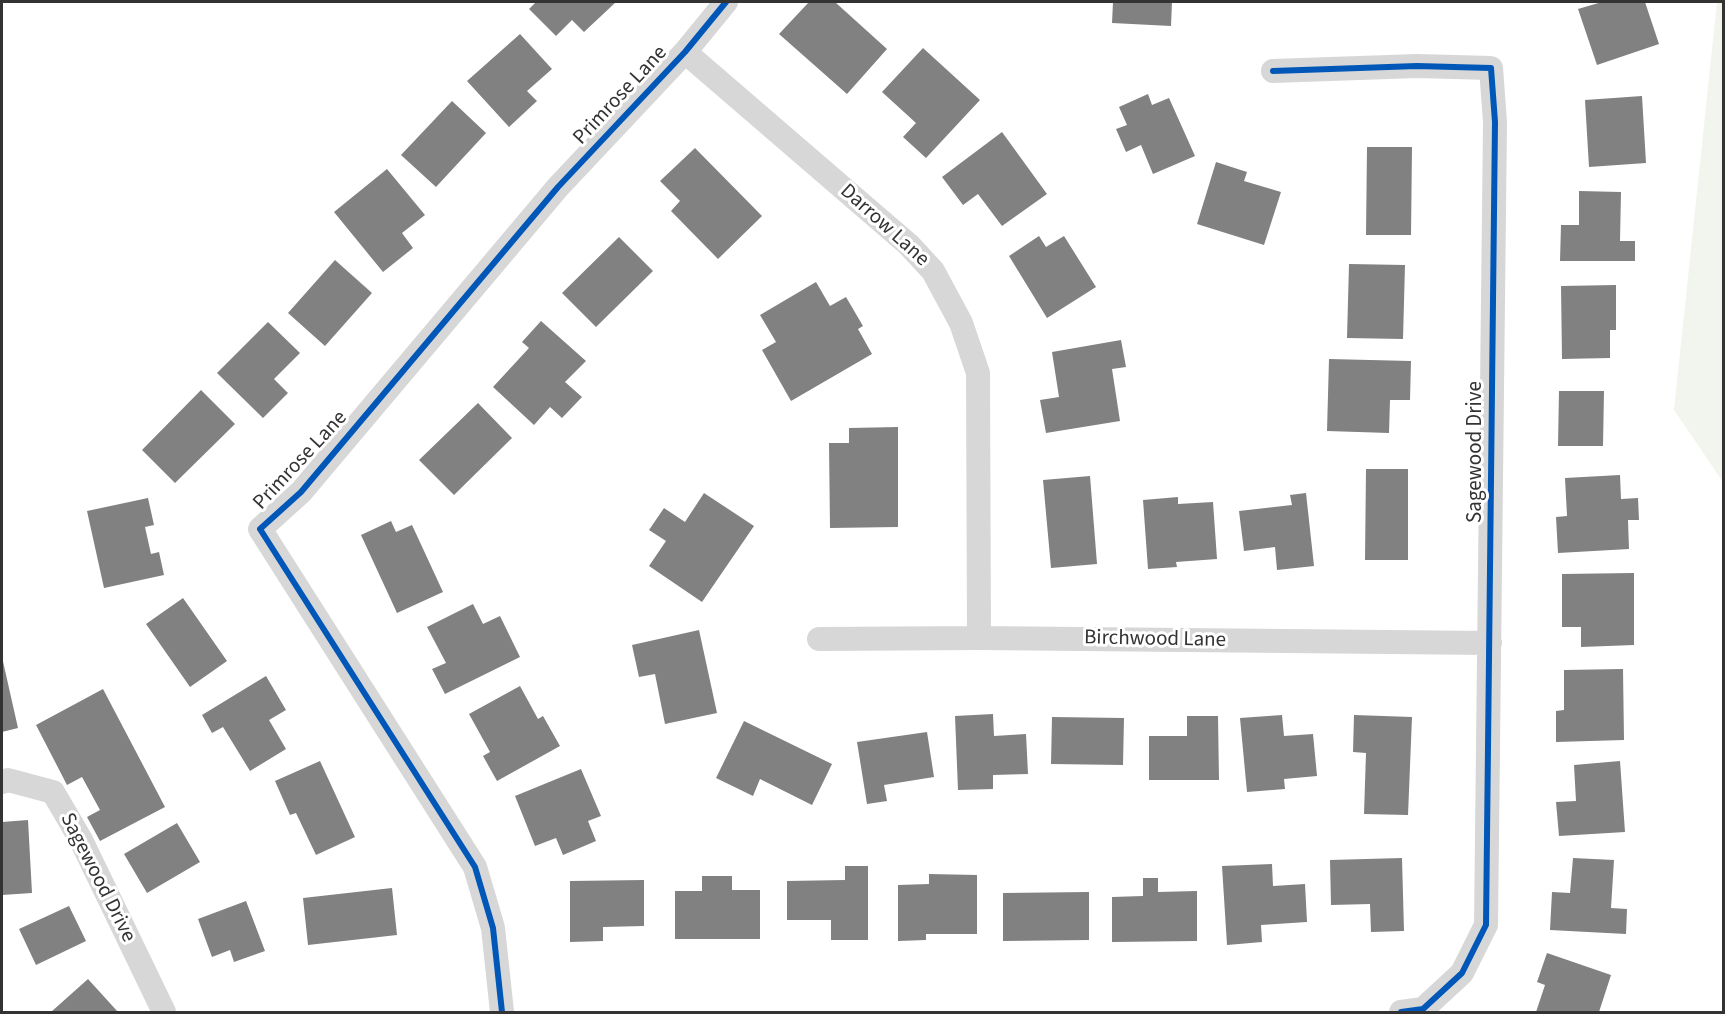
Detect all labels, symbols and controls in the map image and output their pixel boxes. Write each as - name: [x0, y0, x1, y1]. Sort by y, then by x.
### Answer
- street label: Primrose Lane: [569, 41, 673, 151]
- street label: Darrow Lane: [834, 179, 934, 273]
- street label: Sagewood Drive: [1463, 381, 1489, 523]
- street label: Primrose Lane: [249, 406, 353, 516]
- street label: Birchwood Lane: [1084, 626, 1226, 654]
- street label: Sagewood Drive: [54, 809, 140, 947]

